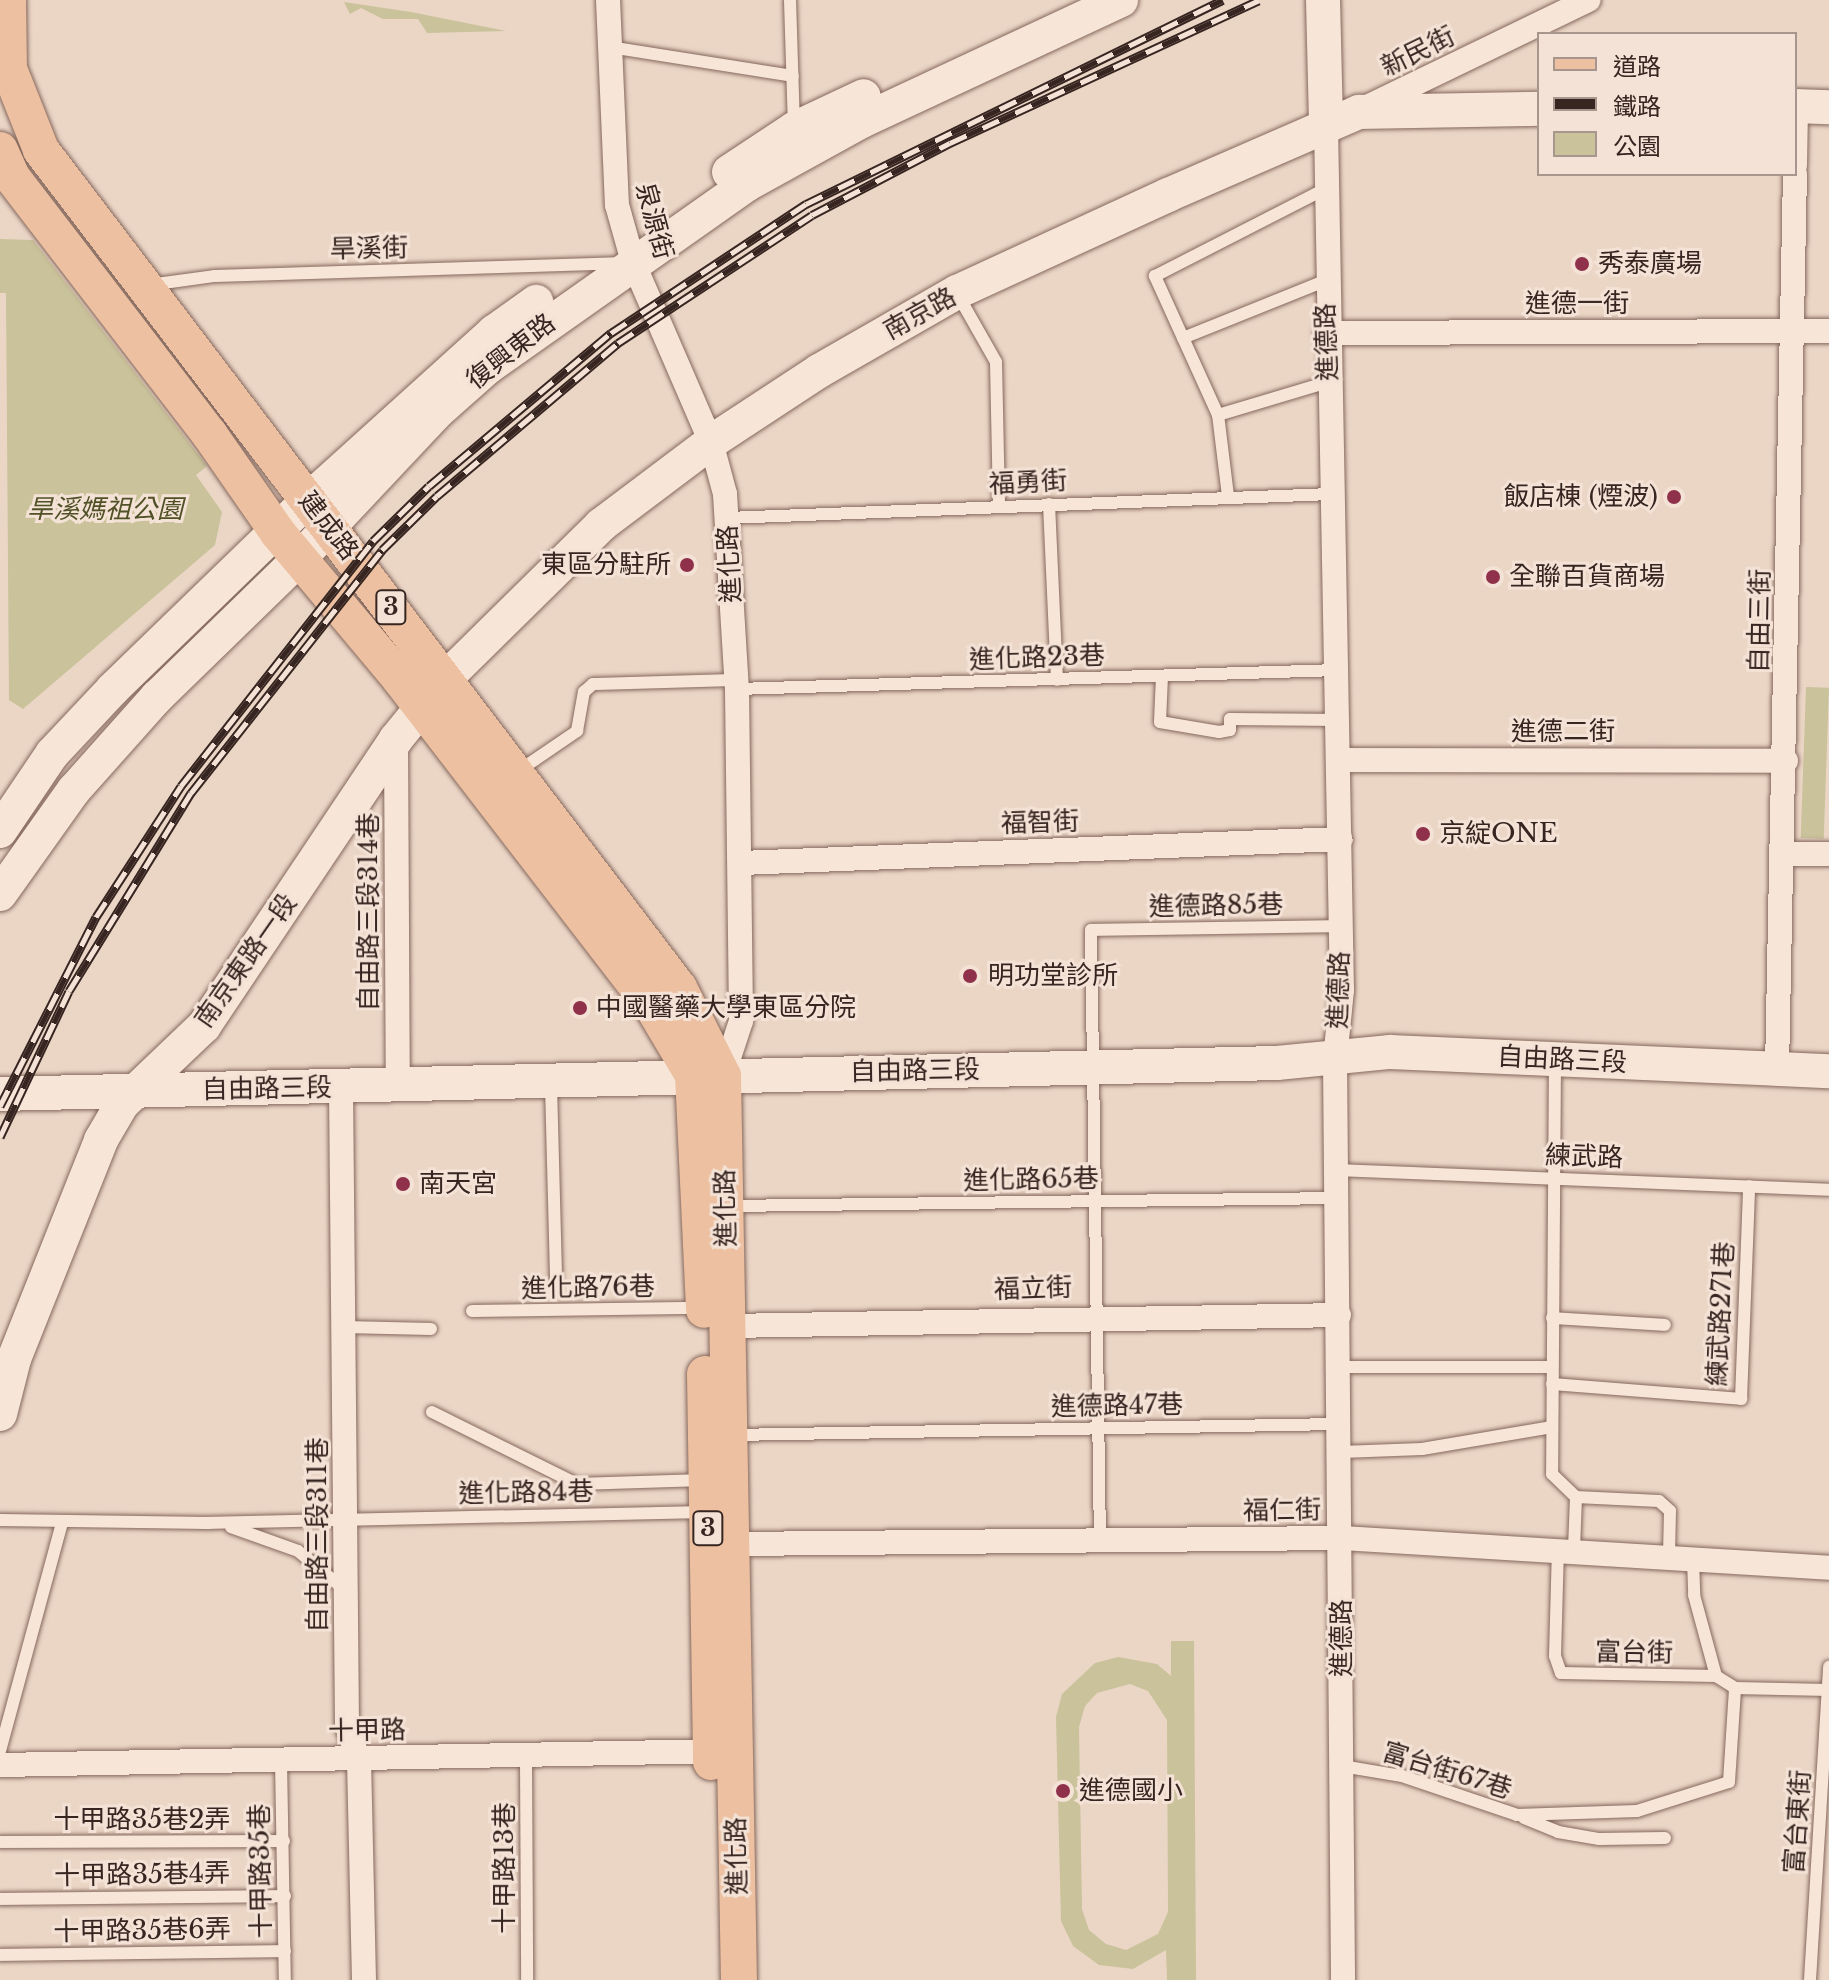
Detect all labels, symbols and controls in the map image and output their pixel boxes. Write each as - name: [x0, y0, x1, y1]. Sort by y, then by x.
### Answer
- street label: 新民街: [1376, 21, 1460, 83]
- legend: [1537, 32, 1797, 176]
- text: 道路: [1613, 52, 1661, 81]
- text: 鐵路: [1613, 92, 1661, 121]
- text: 公園: [1613, 132, 1661, 161]
- street label: 泉源街: [629, 179, 679, 263]
- street label: 旱溪街: [330, 233, 408, 265]
- place label: 秀泰廣場: [1598, 248, 1702, 280]
- marker: 秀泰廣場: [1573, 255, 1591, 273]
- street label: 南京路: [878, 281, 962, 347]
- street label: 進德一街: [1525, 288, 1629, 320]
- street label: 進德路: [1310, 302, 1344, 382]
- street label: 復興東路: [460, 308, 562, 396]
- street label: 福勇街: [988, 465, 1068, 501]
- place label: 飯店棟 (煙波): [1503, 481, 1658, 513]
- street label: 建成路: [292, 486, 364, 566]
- marker: 飯店棟 (煙波): [1665, 488, 1683, 506]
- park label: 旱溪媽祖公園: [27, 494, 183, 526]
- street label: 進化路: [712, 524, 748, 604]
- place label: 東區分駐所: [541, 549, 671, 581]
- marker: 東區分駐所: [678, 556, 696, 574]
- place label: 全聯百貨商場: [1509, 561, 1665, 593]
- marker: 全聯百貨商場: [1484, 568, 1502, 586]
- street label: 自由三街: [1743, 569, 1777, 673]
- road number: 3: [375, 587, 407, 627]
- street label: 進化路23巷: [968, 640, 1106, 676]
- street label: 進德二街: [1511, 716, 1615, 748]
- street label: 福智街: [1000, 806, 1080, 840]
- street label: 自由路三段314巷: [353, 813, 385, 1011]
- place label: 京綻ONE: [1439, 818, 1558, 850]
- marker: 京綻ONE: [1414, 825, 1432, 843]
- street label: 南京東路一段: [188, 888, 304, 1034]
- street label: 進德路85巷: [1148, 889, 1284, 923]
- street label: 進德路: [1322, 950, 1356, 1030]
- place label: 明功堂診所: [988, 960, 1118, 992]
- marker: 明功堂診所: [959, 965, 981, 987]
- place label: 中國醫藥大學東區分院: [596, 992, 856, 1024]
- marker: 中國醫藥大學東區分院: [571, 999, 589, 1017]
- street label: 自由路三段: [1496, 1041, 1628, 1079]
- street label: 自由路三段: [850, 1054, 980, 1088]
- street label: 自由路三段: [202, 1072, 332, 1106]
- street label: 練武路: [1544, 1140, 1624, 1174]
- street label: 進化路65巷: [963, 1163, 1099, 1197]
- place label: 南天宮: [419, 1168, 497, 1200]
- street label: 進化路: [710, 1169, 742, 1247]
- marker: 南天宮: [394, 1175, 412, 1193]
- street label: 練武路271巷: [1702, 1241, 1740, 1387]
- street label: 進化路76巷: [521, 1271, 655, 1305]
- street label: 福立街: [993, 1272, 1073, 1306]
- street label: 進德路47巷: [1051, 1389, 1183, 1423]
- street label: 自由路三段311巷: [302, 1437, 334, 1633]
- street label: 進化路84巷: [458, 1476, 594, 1510]
- street label: 福仁街: [1243, 1495, 1321, 1527]
- road number: 3: [692, 1508, 724, 1548]
- street label: 進德路: [1326, 1599, 1358, 1677]
- street label: 富台街: [1595, 1637, 1673, 1669]
- street label: 十甲路: [328, 1715, 406, 1747]
- street label: 富台街67巷: [1378, 1737, 1516, 1805]
- street label: 富台東街: [1779, 1769, 1817, 1875]
- place label: 進德國小: [1079, 1775, 1183, 1807]
- marker: 進德國小: [1054, 1782, 1072, 1800]
- street label: 十甲路13巷: [489, 1802, 521, 1934]
- street label: 十甲路35巷: [244, 1803, 278, 1939]
- street label: 十甲路35巷2弄: [54, 1804, 230, 1836]
- street label: 進化路: [721, 1817, 753, 1895]
- street label: 十甲路35巷4弄: [54, 1858, 230, 1892]
- street label: 十甲路35巷6弄: [53, 1914, 231, 1948]

